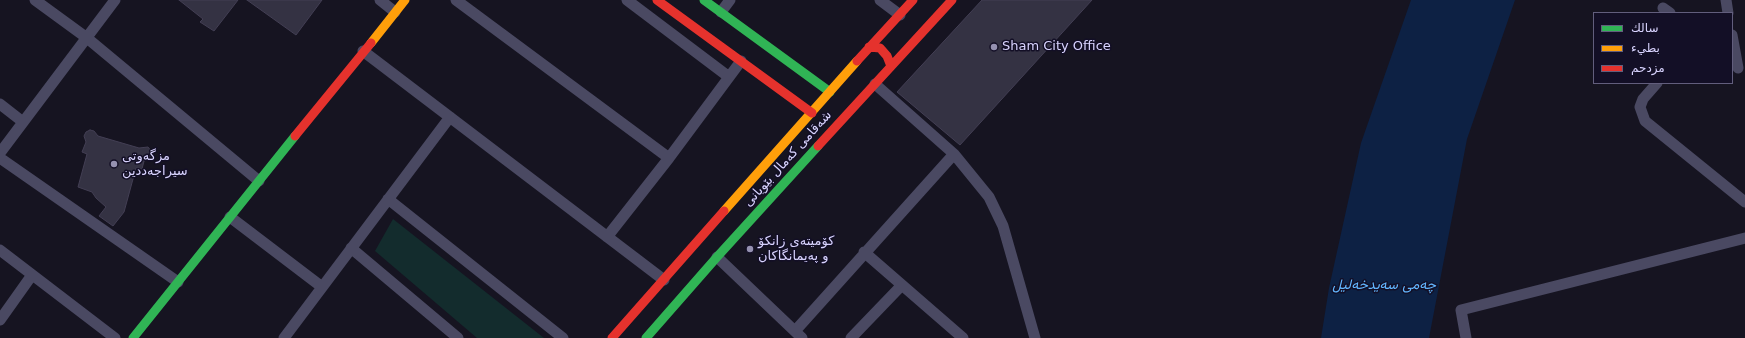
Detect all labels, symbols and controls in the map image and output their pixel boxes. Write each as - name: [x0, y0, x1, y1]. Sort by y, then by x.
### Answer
- legend: [1593, 12, 1733, 84]
- text: سالك: [1631, 21, 1658, 35]
- place label: Sham City Office: [1002, 39, 1111, 55]
- text: بطيء: [1631, 41, 1660, 55]
- marker: Sham City Office: [989, 42, 999, 52]
- text: مزدحم: [1631, 61, 1665, 75]
- street label: شەقامی کەمال بێویانی: [741, 108, 835, 210]
- place label: مزگەوتی سیراجەددین: [122, 149, 188, 180]
- marker: مزگەوتی سیراجەددین: [109, 159, 119, 169]
- place label: کۆمیتەی زانکۆ و پەیمانگاکان: [758, 234, 834, 265]
- marker: کۆمیتەی زانکۆ و پەیمانگاکان: [745, 244, 755, 254]
- water label: چەمی سەیدخەلیل: [1332, 277, 1436, 293]

